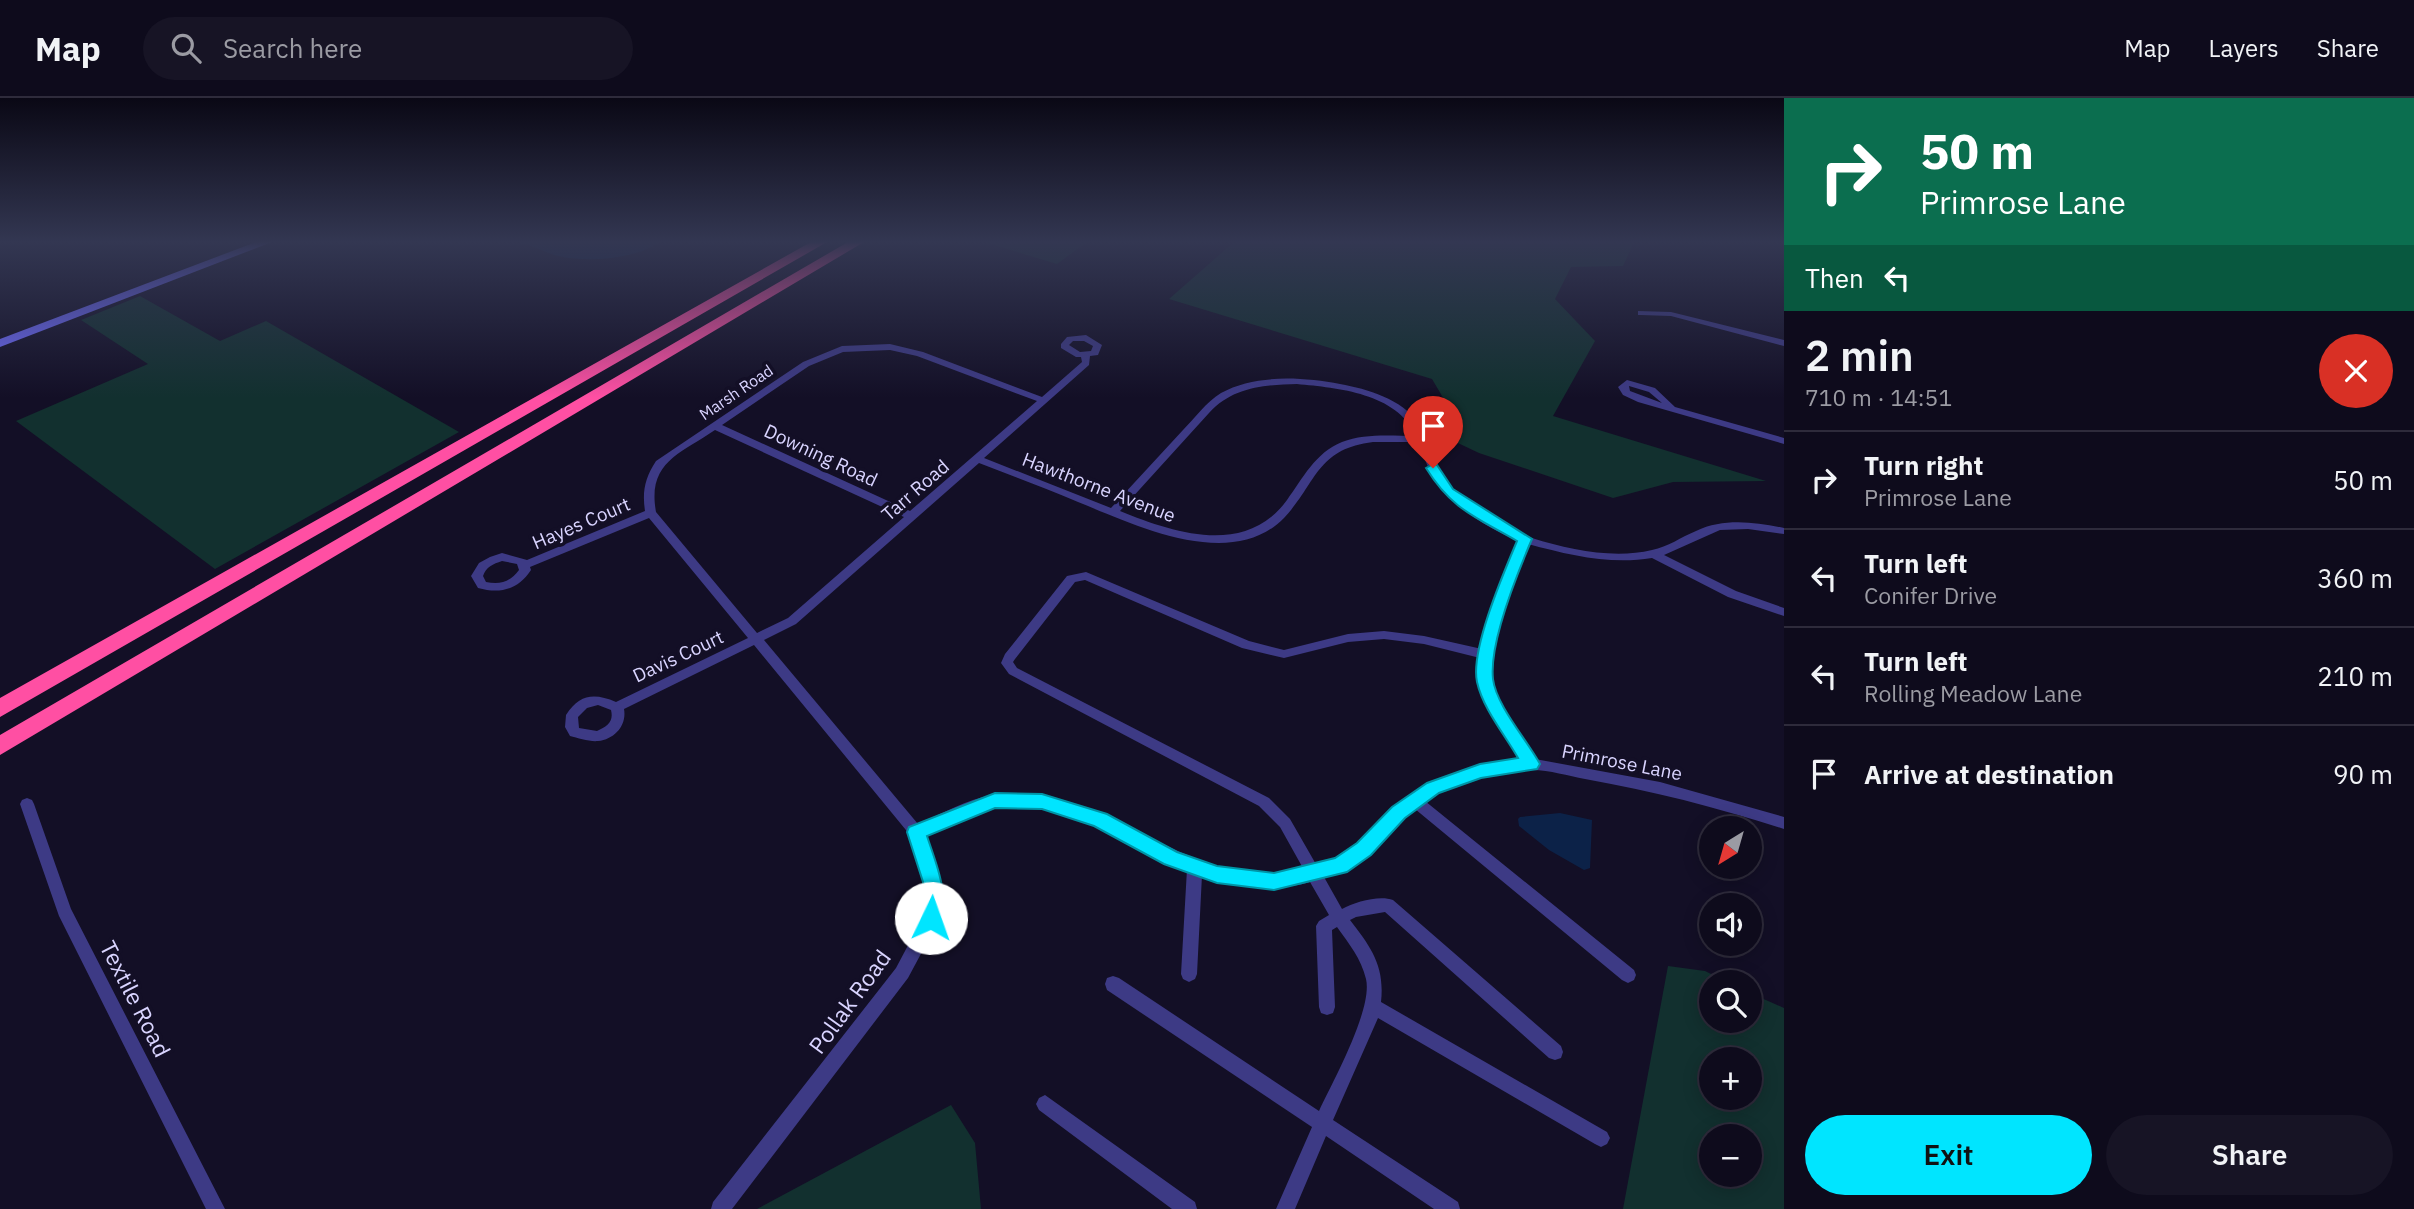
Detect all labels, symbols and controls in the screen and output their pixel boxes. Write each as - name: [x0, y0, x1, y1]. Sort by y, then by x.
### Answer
- search box: [143, 17, 633, 80]
- text: Map: [35, 27, 101, 70]
- icon: search: [167, 29, 205, 67]
- text: Search here: [223, 31, 362, 65]
- text: Map: [2124, 32, 2171, 64]
- text: Layers: [2209, 32, 2279, 64]
- text: Share: [2317, 32, 2379, 64]
- text: 50 m: [1920, 119, 2034, 182]
- icon: right: [1805, 126, 1896, 217]
- text: Primrose Lane: [1920, 181, 2126, 223]
- icon: left: [1878, 259, 1916, 297]
- text: Then: [1805, 261, 1864, 295]
- text: 2 min: [1805, 328, 1914, 383]
- button: close: [2319, 334, 2393, 408]
- street label: Marsh Road: [695, 360, 777, 424]
- text: 710 m · 14:51: [1805, 382, 1952, 412]
- pin: [1403, 396, 1463, 468]
- icon: arrive: [1414, 407, 1452, 445]
- street label: Downing Road: [760, 418, 882, 492]
- street label: Hawthorne Avenue: [1019, 447, 1179, 527]
- text: Turn right: [1864, 448, 1983, 482]
- street label: Tarr Road: [876, 454, 954, 526]
- icon: right: [1805, 461, 1843, 499]
- text: 50 m: [2333, 463, 2393, 497]
- text: Primrose Lane: [1864, 482, 2012, 512]
- street label: Hayes Court: [528, 492, 634, 554]
- text: Turn left: [1864, 546, 1967, 580]
- icon: left: [1805, 559, 1843, 597]
- text: 360 m: [2317, 561, 2393, 595]
- text: Conifer Drive: [1864, 580, 1997, 610]
- street label: Davis Court: [629, 625, 727, 687]
- text: Turn left: [1864, 644, 1967, 678]
- icon: left: [1805, 657, 1843, 695]
- text: 210 m: [2317, 659, 2393, 693]
- text: Rolling Meadow Lane: [1864, 678, 2082, 708]
- street label: Primrose Lane: [1560, 739, 1684, 785]
- icon: arrive: [1805, 755, 1843, 793]
- text: Arrive at destination: [1864, 757, 2114, 791]
- text: 90 m: [2333, 757, 2393, 791]
- north arrow: [1699, 816, 1762, 878]
- map controls: [1699, 816, 1762, 1187]
- position arrow: [894, 881, 968, 955]
- button: sound: [1699, 893, 1762, 956]
- street label: Textile Road: [94, 935, 178, 1062]
- street label: Pollak Road: [801, 943, 897, 1059]
- button: search: [1699, 970, 1762, 1033]
- button: +: [1699, 1047, 1762, 1110]
- button: Exit: [1805, 1115, 2092, 1195]
- button: Share: [2106, 1115, 2393, 1195]
- button: −: [1699, 1124, 1762, 1187]

